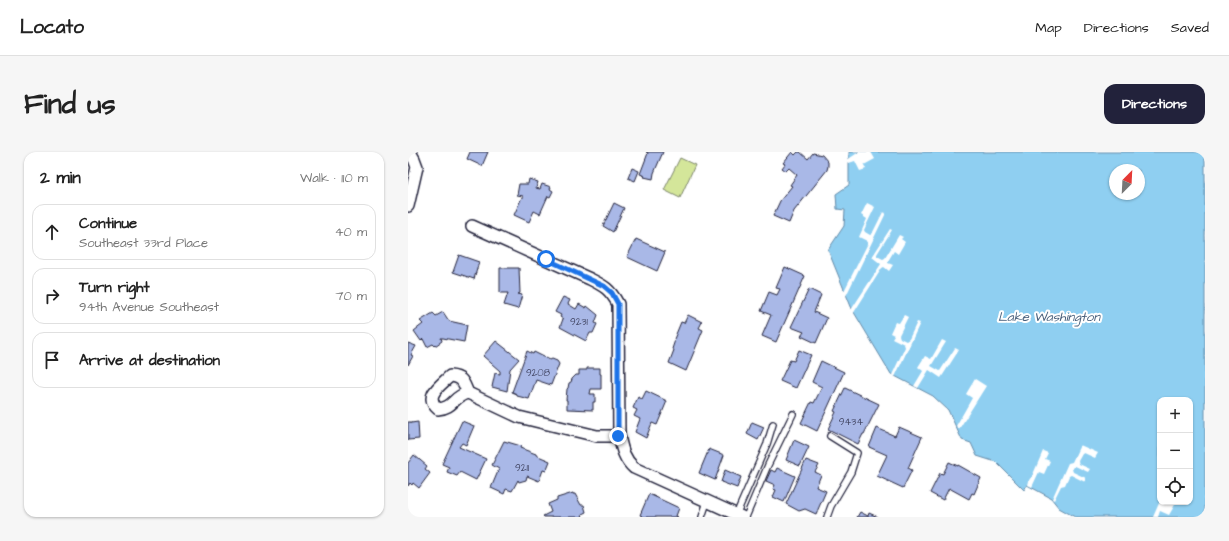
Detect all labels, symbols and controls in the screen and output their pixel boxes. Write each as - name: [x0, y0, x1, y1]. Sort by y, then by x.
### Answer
- text: Locato: [20, 14, 84, 41]
- text: Map: [1035, 18, 1062, 38]
- text: Directions: [1084, 18, 1149, 38]
- text: Saved: [1171, 18, 1209, 38]
- button: Directions: [1104, 84, 1205, 124]
- text: Find us: [24, 85, 115, 124]
- north arrow: [1109, 164, 1145, 200]
- text: 2 min: [40, 166, 81, 190]
- text: Walk · 110 m: [300, 169, 368, 187]
- text: Continue: [79, 213, 137, 234]
- icon: ahead: [41, 221, 63, 243]
- text: 40 m: [335, 223, 367, 241]
- text: Southeast 33rd Place: [79, 234, 208, 252]
- route start: [537, 250, 555, 268]
- text: Turn right: [79, 277, 150, 298]
- icon: right: [41, 285, 63, 307]
- text: 70 m: [335, 287, 367, 305]
- text: 94th Avenue Southeast: [79, 298, 219, 316]
- water label: Lake Washington: [998, 308, 1101, 327]
- house number: 9231: [570, 315, 589, 329]
- icon: arrive: [41, 349, 63, 371]
- text: Arrive at destination: [79, 350, 220, 371]
- house number: 9208: [526, 366, 551, 380]
- map controls: [1157, 397, 1193, 505]
- button: +: [1157, 397, 1193, 433]
- house number: 9434: [839, 415, 863, 429]
- route end: [609, 427, 627, 445]
- button: −: [1157, 433, 1193, 469]
- house number: 9211: [515, 461, 530, 475]
- button: locate: [1157, 469, 1193, 505]

